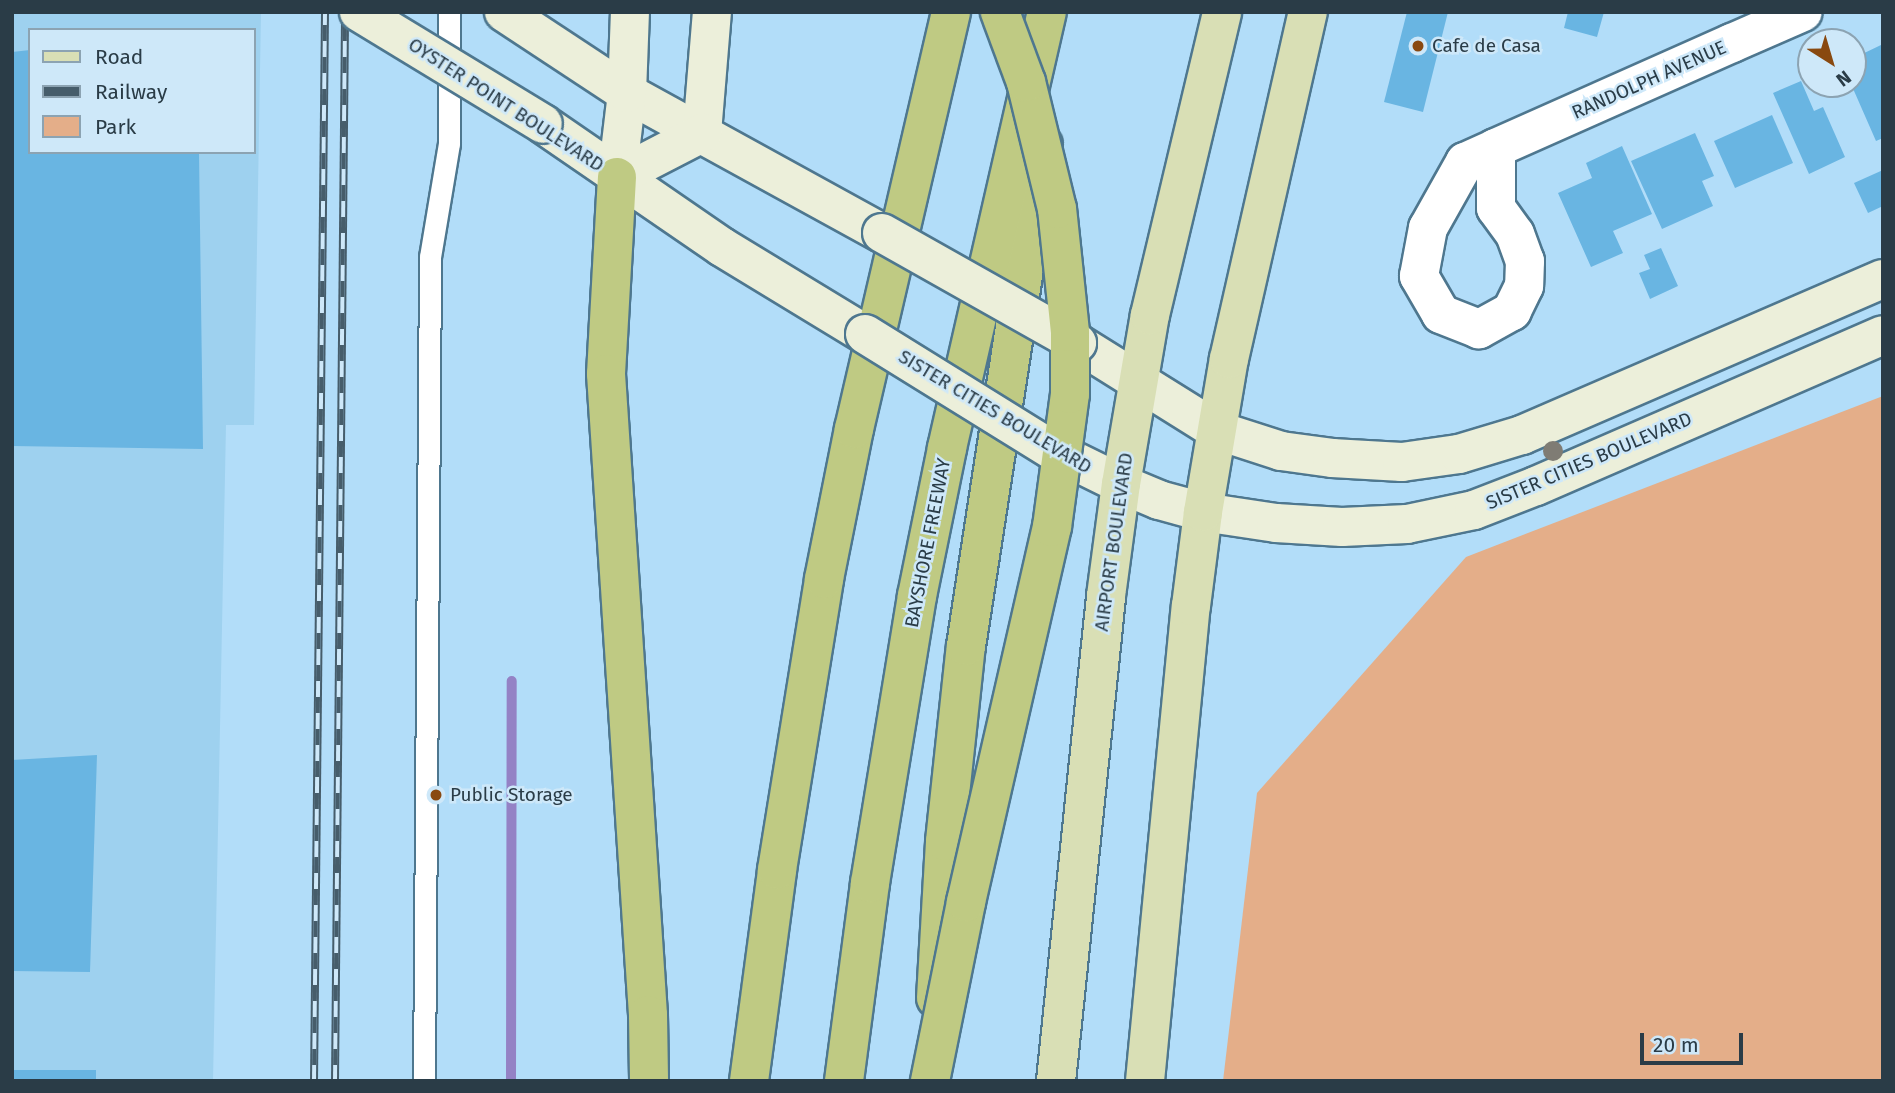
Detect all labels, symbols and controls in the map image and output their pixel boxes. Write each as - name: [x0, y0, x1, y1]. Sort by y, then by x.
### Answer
- legend: [28, 28, 256, 154]
- north arrow: [1797, 28, 1867, 98]
- street label: OYSTER POINT BOULEVARD: [404, 33, 608, 177]
- place label: Cafe de Casa: [1432, 35, 1541, 57]
- street label: RANDOLPH AVENUE: [1568, 36, 1730, 124]
- marker: Cafe de Casa: [1410, 38, 1426, 54]
- text: Road: [95, 44, 143, 70]
- text: N: [1832, 66, 1856, 92]
- text: Railway: [95, 79, 167, 105]
- text: Park: [95, 114, 136, 140]
- street label: SISTER CITIES BOULEVARD: [894, 345, 1096, 479]
- street label: SISTER CITIES BOULEVARD: [1483, 407, 1695, 515]
- street label: AIRPORT BOULEVARD: [1090, 451, 1138, 633]
- street label: BAYSHORE FREEWAY: [900, 456, 956, 630]
- place label: Public Storage: [450, 784, 573, 806]
- marker: Public Storage: [428, 787, 444, 803]
- scale bar: [1643, 1020, 1746, 1064]
- text: 20 m: [1653, 1032, 1699, 1058]

